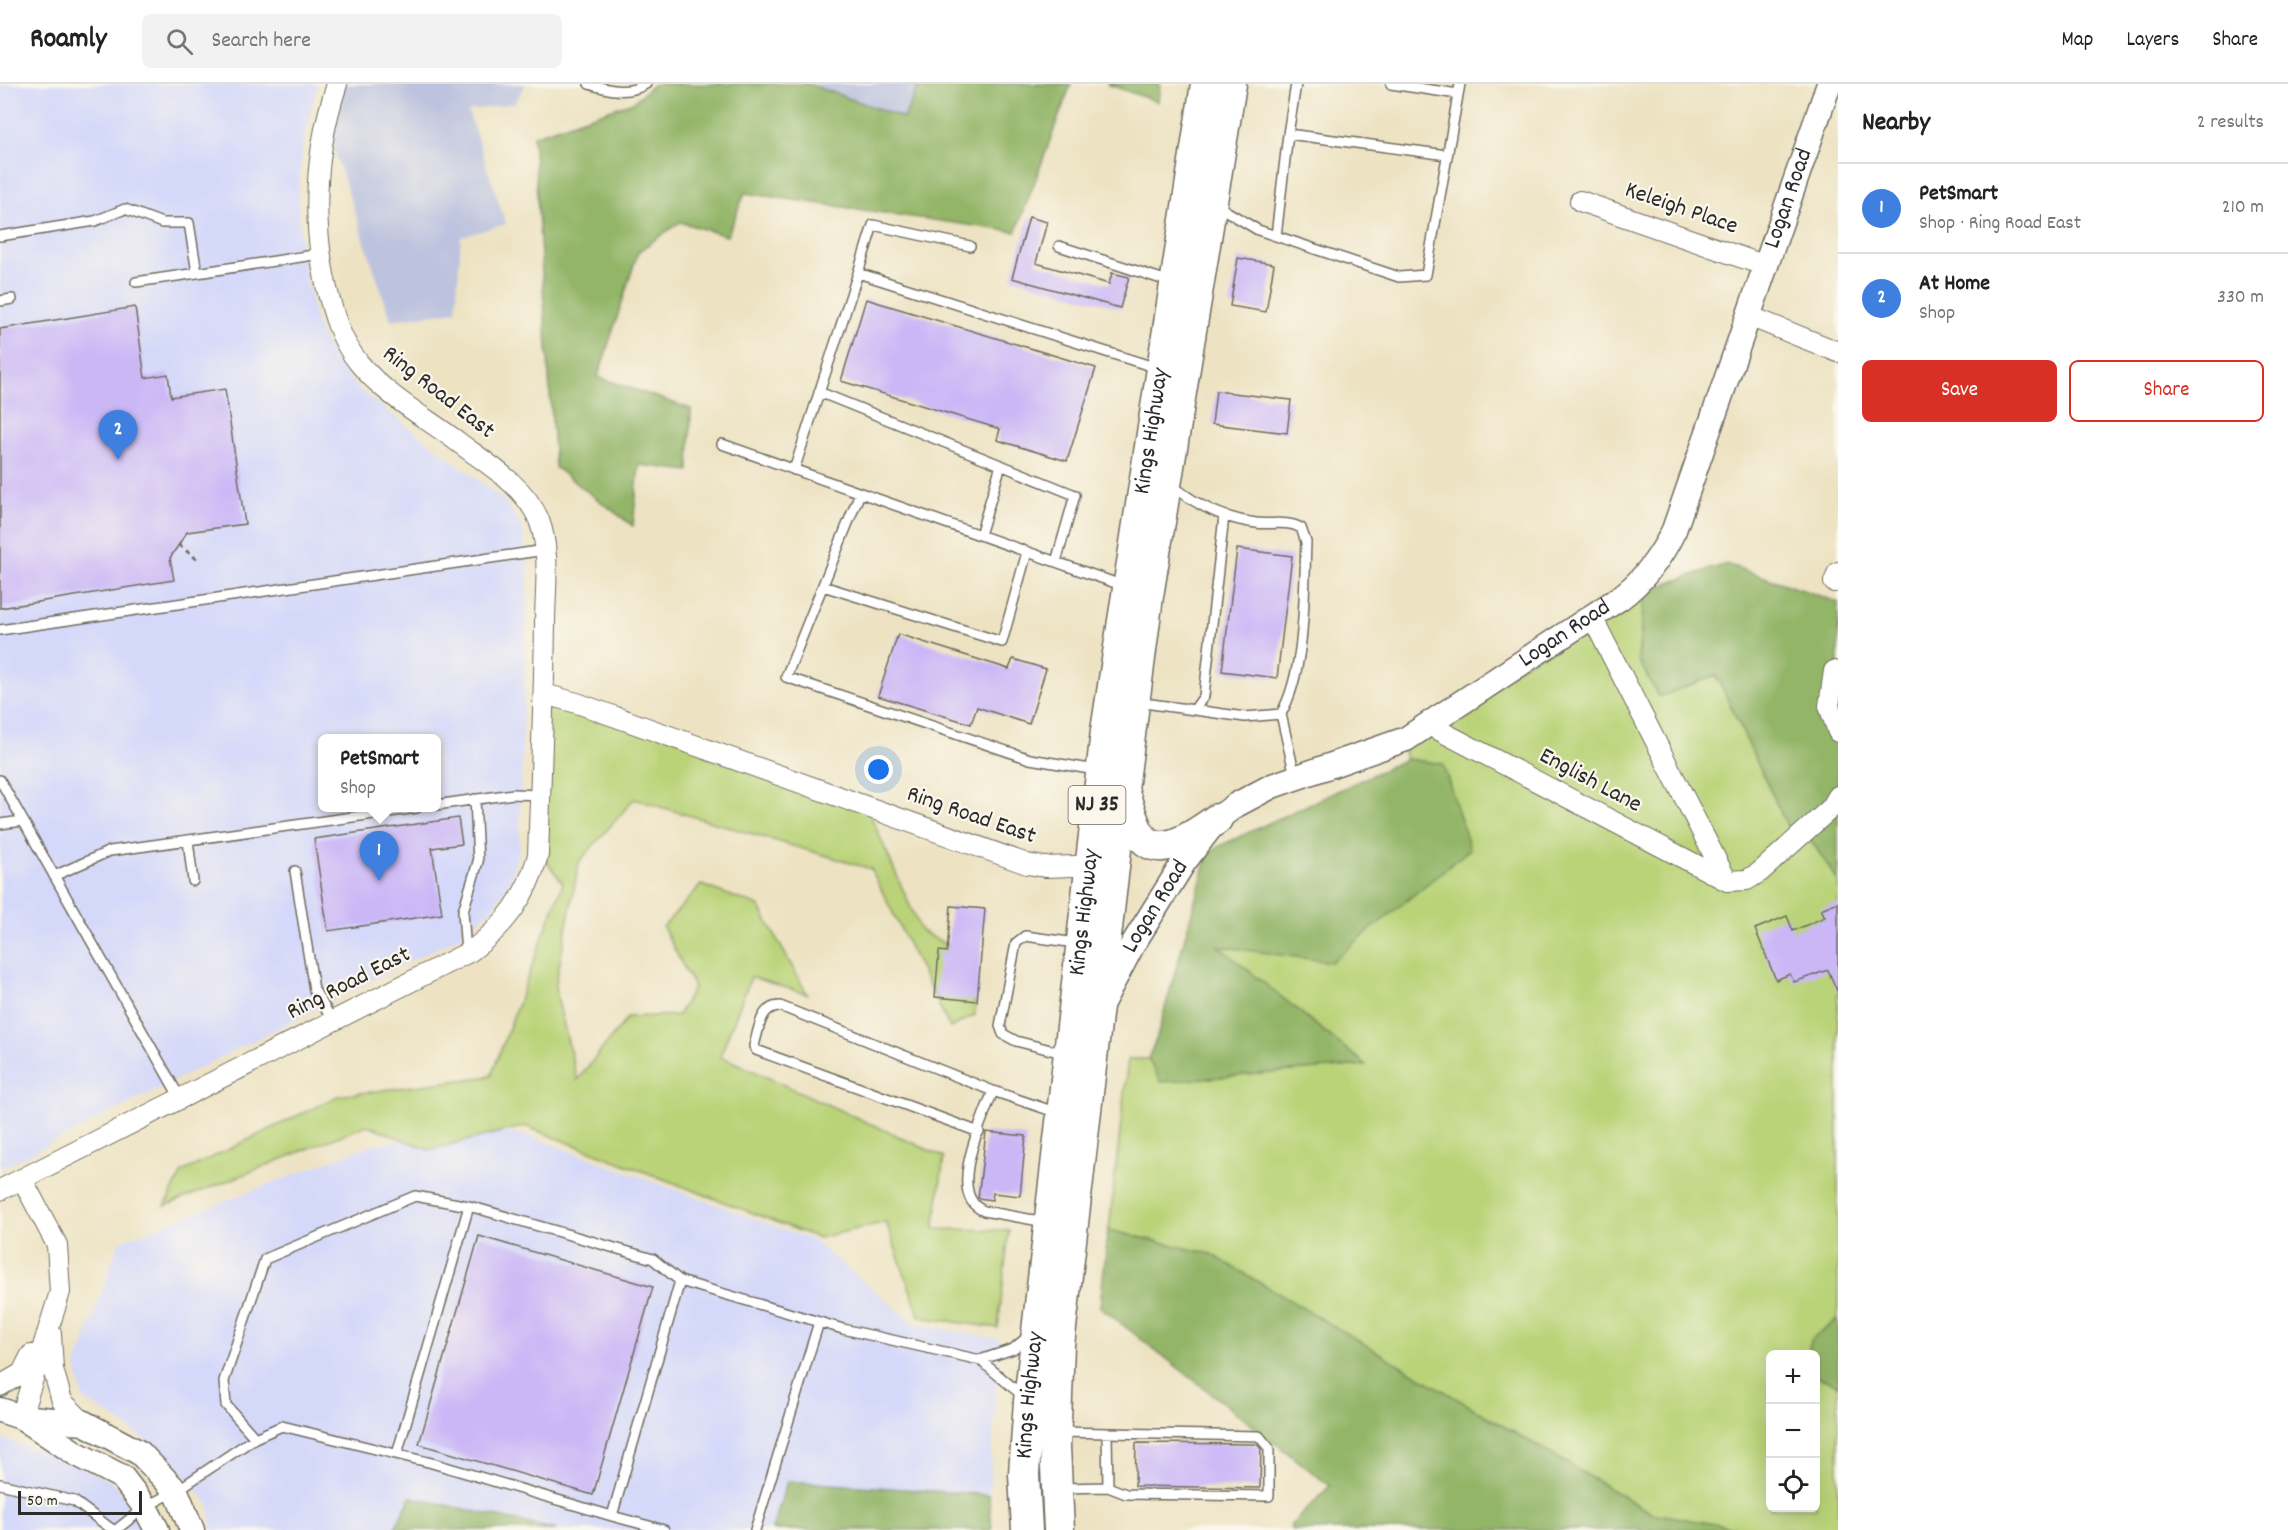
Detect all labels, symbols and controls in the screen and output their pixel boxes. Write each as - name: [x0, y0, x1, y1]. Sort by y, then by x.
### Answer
- search box: [142, 14, 562, 68]
- text: Roamly: [30, 21, 106, 61]
- icon: search: [163, 25, 196, 58]
- text: Search here: [211, 26, 311, 57]
- text: Map: [2062, 26, 2093, 56]
- text: Layers: [2126, 26, 2179, 56]
- text: Share: [2212, 26, 2258, 56]
- text: Nearby: [1862, 105, 1930, 142]
- text: 2 results: [2197, 109, 2264, 137]
- street label: Logan Road: [1756, 144, 1822, 253]
- street label: Keleigh Place: [1620, 174, 1742, 244]
- text: PetSmart: [1919, 179, 1998, 210]
- text: 1: [1879, 194, 1884, 222]
- text: 210 m: [2222, 194, 2264, 222]
- text: Shop · Ring Road East: [1919, 210, 2081, 238]
- text: At Home: [1919, 269, 1990, 300]
- text: 2: [1877, 284, 1886, 312]
- text: 330 m: [2217, 284, 2264, 312]
- text: Shop: [1919, 300, 1955, 328]
- street label: Ring Road East: [374, 338, 502, 448]
- button: Save: [1862, 360, 2057, 422]
- button: Share: [2069, 360, 2264, 422]
- street label: Kings Highway: [1126, 364, 1179, 497]
- pin: 2: [98, 410, 138, 460]
- street label: Logan Road: [1512, 591, 1618, 677]
- popup: [318, 734, 441, 812]
- street label: English Lane: [1533, 740, 1647, 822]
- text: PetSmart: [340, 744, 419, 775]
- your location: [864, 755, 893, 784]
- text: Shop: [340, 775, 376, 803]
- street label: Ring Road East: [902, 778, 1040, 854]
- road number: NJ 35: [1068, 786, 1126, 824]
- pin: 1: [360, 832, 398, 881]
- street label: Kings Highway: [1061, 846, 1109, 978]
- street label: Logan Road: [1114, 854, 1198, 959]
- street label: Ring Road East: [281, 938, 417, 1030]
- street label: Kings Highway: [1008, 1329, 1054, 1460]
- map controls: [1766, 1350, 1820, 1512]
- button: +: [1766, 1350, 1820, 1404]
- button: −: [1766, 1404, 1820, 1458]
- button: locate: [1766, 1458, 1820, 1512]
- scale bar: [18, 1488, 142, 1516]
- text: 50 m: [27, 1490, 58, 1513]

